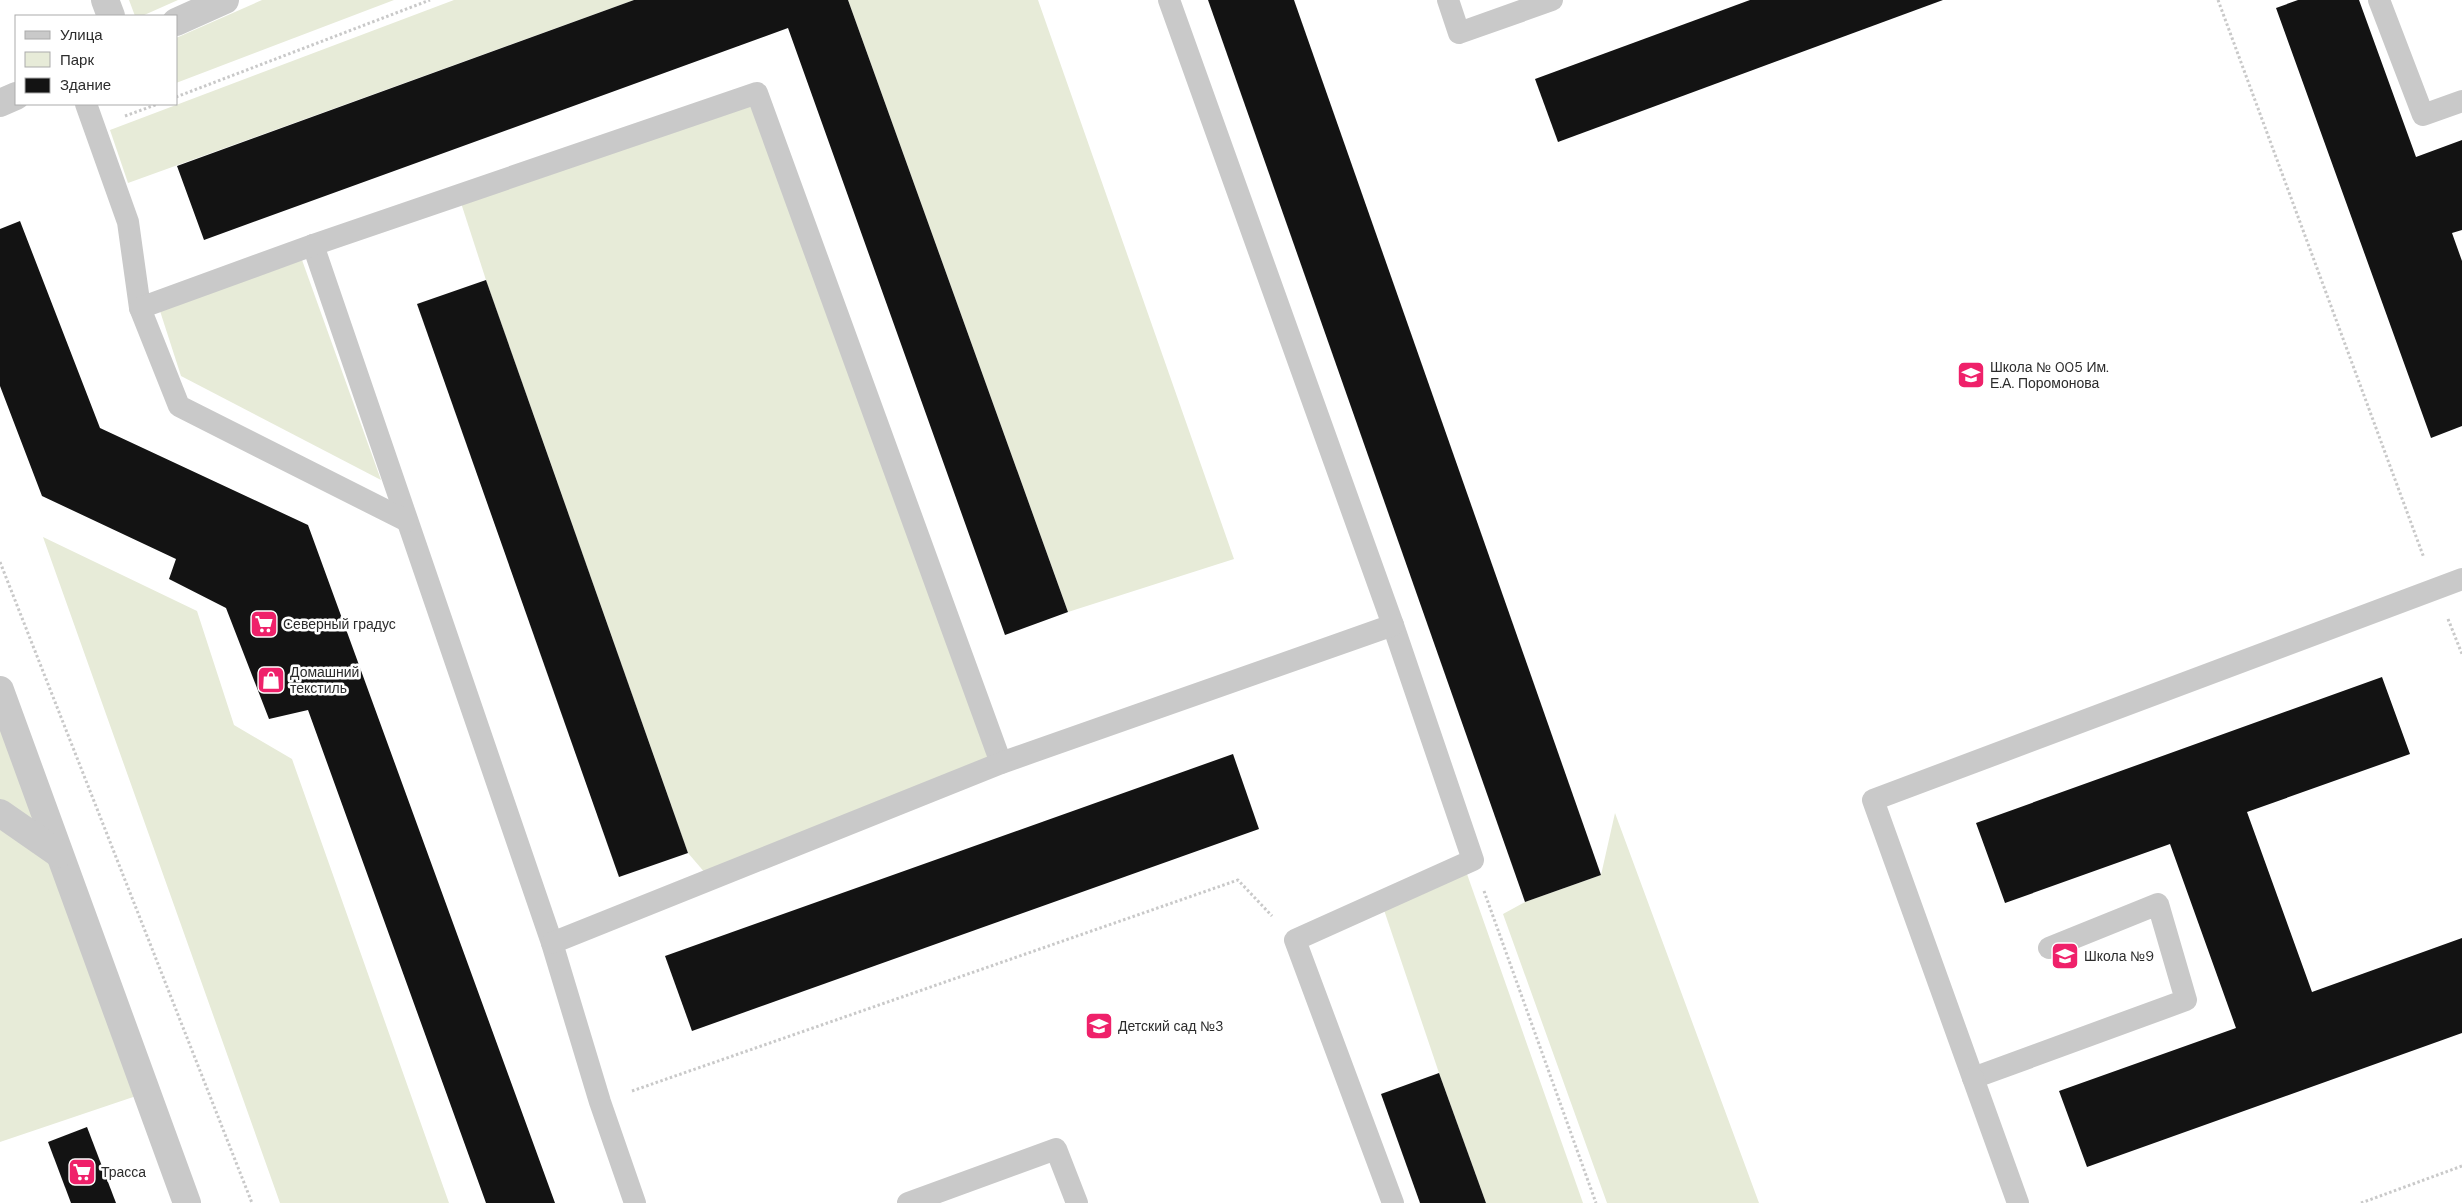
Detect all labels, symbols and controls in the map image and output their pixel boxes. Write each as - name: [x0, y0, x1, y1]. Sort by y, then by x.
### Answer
- legend: [15, 15, 178, 105]
- text: Улица: [60, 25, 103, 45]
- text: Парк: [60, 50, 94, 70]
- text: Здание: [60, 75, 111, 95]
- place label: Школа № 005 Им. Е.А. Поромонова: [1990, 358, 2109, 392]
- school or university icon: Школа № 005 Им. Е.А. Поромонова: [1956, 360, 1986, 390]
- supermarket icon: Северный градус: [249, 609, 279, 639]
- place label: Северный градус: [283, 615, 396, 633]
- place label: Домашний текстиль: [290, 663, 359, 697]
- shop icon: Домашний текстиль: [256, 665, 286, 695]
- school or university icon: Школа №9: [2050, 941, 2080, 971]
- place label: Школа №9: [2084, 947, 2154, 965]
- school or university icon: Детский сад №3: [1084, 1011, 1114, 1041]
- place label: Детский сад №3: [1118, 1017, 1224, 1035]
- supermarket icon: Трасса: [67, 1157, 97, 1187]
- place label: Трасса: [101, 1163, 146, 1181]

